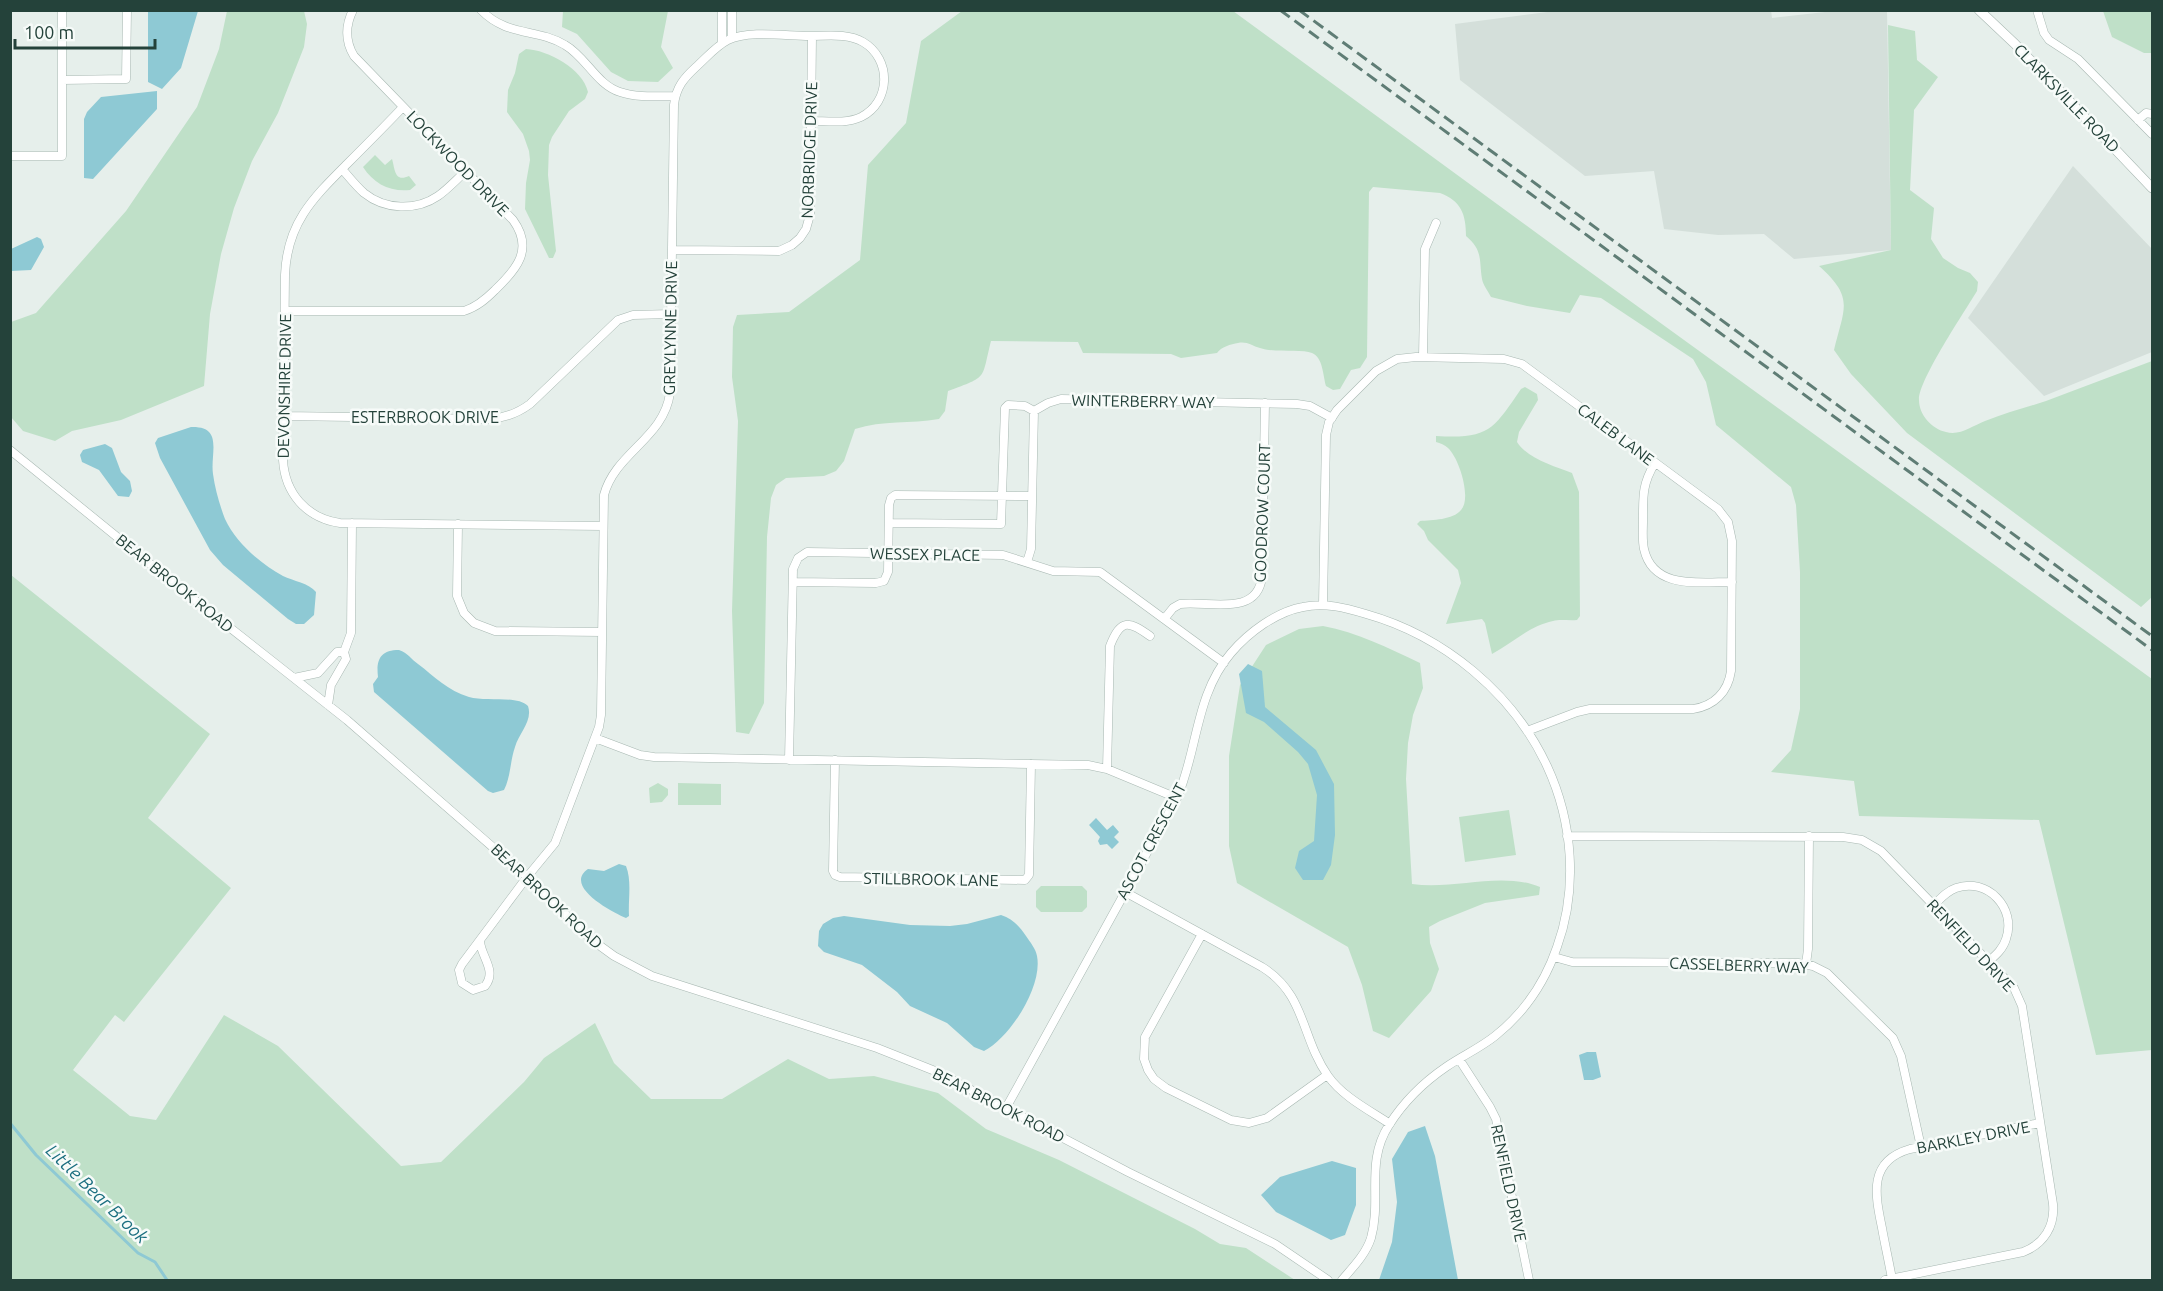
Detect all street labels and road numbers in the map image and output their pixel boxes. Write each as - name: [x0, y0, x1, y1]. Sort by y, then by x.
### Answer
- street label: CLARKSVILLE ROAD: [2011, 40, 2123, 156]
- street label: NORBRIDGE DRIVE: [798, 81, 820, 219]
- street label: LOCKWOOD DRIVE: [403, 107, 513, 219]
- street label: GREYLYNNE DRIVE: [660, 261, 680, 395]
- street label: DEVONSHIRE DRIVE: [274, 313, 294, 459]
- street label: WINTERBERRY WAY: [1071, 391, 1215, 411]
- street label: CALEB LANE: [1574, 399, 1658, 469]
- street label: ESTERBROOK DRIVE: [351, 408, 499, 426]
- street label: GOODROW COURT: [1251, 443, 1273, 583]
- street label: BEAR BROOK ROAD: [113, 530, 237, 636]
- street label: WESSEX PLACE: [870, 544, 980, 564]
- street label: ASCOT CRESCENT: [1113, 779, 1189, 902]
- street label: BEAR BROOK ROAD: [488, 840, 606, 952]
- street label: STILLBROOK LANE: [863, 869, 999, 889]
- street label: RENFIELD DRIVE: [1924, 895, 2018, 995]
- street label: CASSELBERRY WAY: [1669, 954, 1810, 976]
- street label: BEAR BROOK ROAD: [930, 1064, 1068, 1146]
- street label: BARKLEY DRIVE: [1915, 1117, 2031, 1157]
- street label: RENFIELD DRIVE: [1488, 1123, 1530, 1243]

